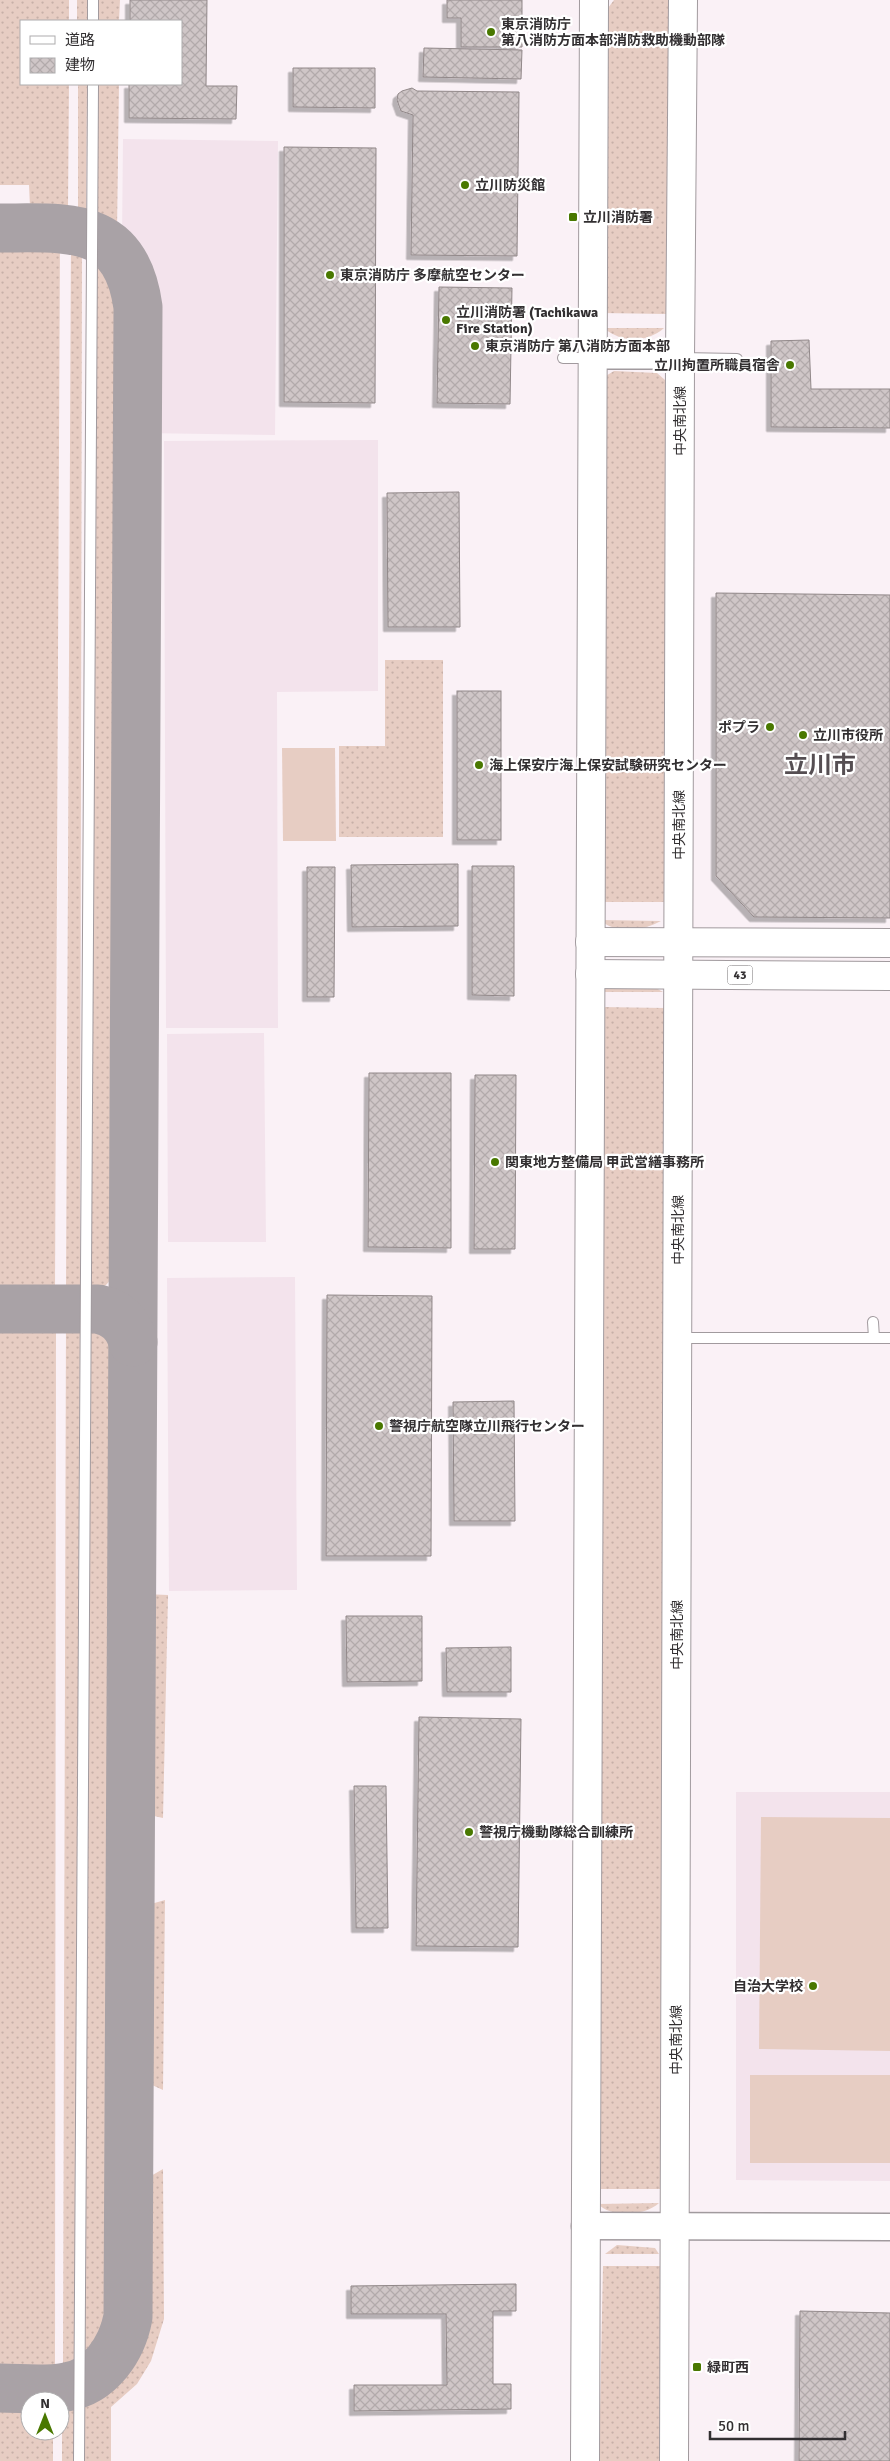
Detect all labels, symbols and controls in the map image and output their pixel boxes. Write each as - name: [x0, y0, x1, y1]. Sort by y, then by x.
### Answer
- place label: 東京消防庁 第八消防方面本部消防救助機動部隊: [501, 16, 725, 49]
- legend: [20, 20, 182, 85]
- marker: 東京消防庁 第八消防方面本部消防救助機動部隊: [485, 26, 497, 38]
- text: 道路: [65, 31, 95, 49]
- text: 建物: [65, 56, 95, 74]
- place label: 立川防災館: [475, 177, 545, 194]
- marker: 立川防災館: [459, 179, 471, 191]
- place label: 立川消防署: [583, 209, 653, 226]
- marker: 立川消防署: [567, 211, 579, 223]
- place label: 東京消防庁 多摩航空センター: [340, 267, 525, 284]
- marker: 東京消防庁 多摩航空センター: [324, 269, 336, 281]
- place label: 立川消防署 (Tachikawa Fire Station): [456, 304, 598, 337]
- marker: 立川消防署 (Tachikawa Fire Station): [440, 314, 452, 326]
- place label: 東京消防庁 第八消防方面本部: [485, 338, 670, 355]
- marker: 東京消防庁 第八消防方面本部: [469, 340, 481, 352]
- place label: 立川拘置所職員宿舎: [654, 357, 780, 374]
- marker: 立川拘置所職員宿舎: [784, 359, 796, 371]
- street label: 中央南北線: [672, 386, 689, 456]
- place label: ポプラ: [718, 719, 760, 736]
- marker: ポプラ: [764, 721, 776, 733]
- place label: 立川市役所: [813, 727, 883, 744]
- marker: 立川市役所: [797, 729, 809, 741]
- district label: 立川市: [784, 750, 856, 780]
- place label: 海上保安庁海上保安試験研究センター: [489, 757, 727, 774]
- marker: 海上保安庁海上保安試験研究センター: [473, 759, 485, 771]
- street label: 中央南北線: [671, 790, 688, 860]
- road number: 43: [728, 966, 752, 984]
- place label: 関東地方整備局 甲武営繕事務所: [505, 1154, 704, 1171]
- marker: 関東地方整備局 甲武営繕事務所: [489, 1156, 501, 1168]
- street label: 中央南北線: [670, 1195, 687, 1265]
- place label: 警視庁航空隊立川飛行センター: [389, 1418, 585, 1435]
- marker: 警視庁航空隊立川飛行センター: [373, 1420, 385, 1432]
- street label: 中央南北線: [669, 1600, 686, 1670]
- place label: 警視庁機動隊総合訓練所: [479, 1824, 633, 1841]
- marker: 警視庁機動隊総合訓練所: [463, 1826, 475, 1838]
- place label: 自治大学校: [733, 1978, 803, 1995]
- marker: 自治大学校: [807, 1980, 819, 1992]
- street label: 中央南北線: [668, 2005, 685, 2075]
- place label: 緑町西: [707, 2359, 749, 2376]
- marker: 緑町西: [691, 2361, 703, 2373]
- north arrow: [20, 2391, 70, 2441]
- text: N: [40, 2395, 50, 2412]
- scale bar: [710, 2408, 845, 2440]
- text: 50 m: [718, 2417, 749, 2435]

